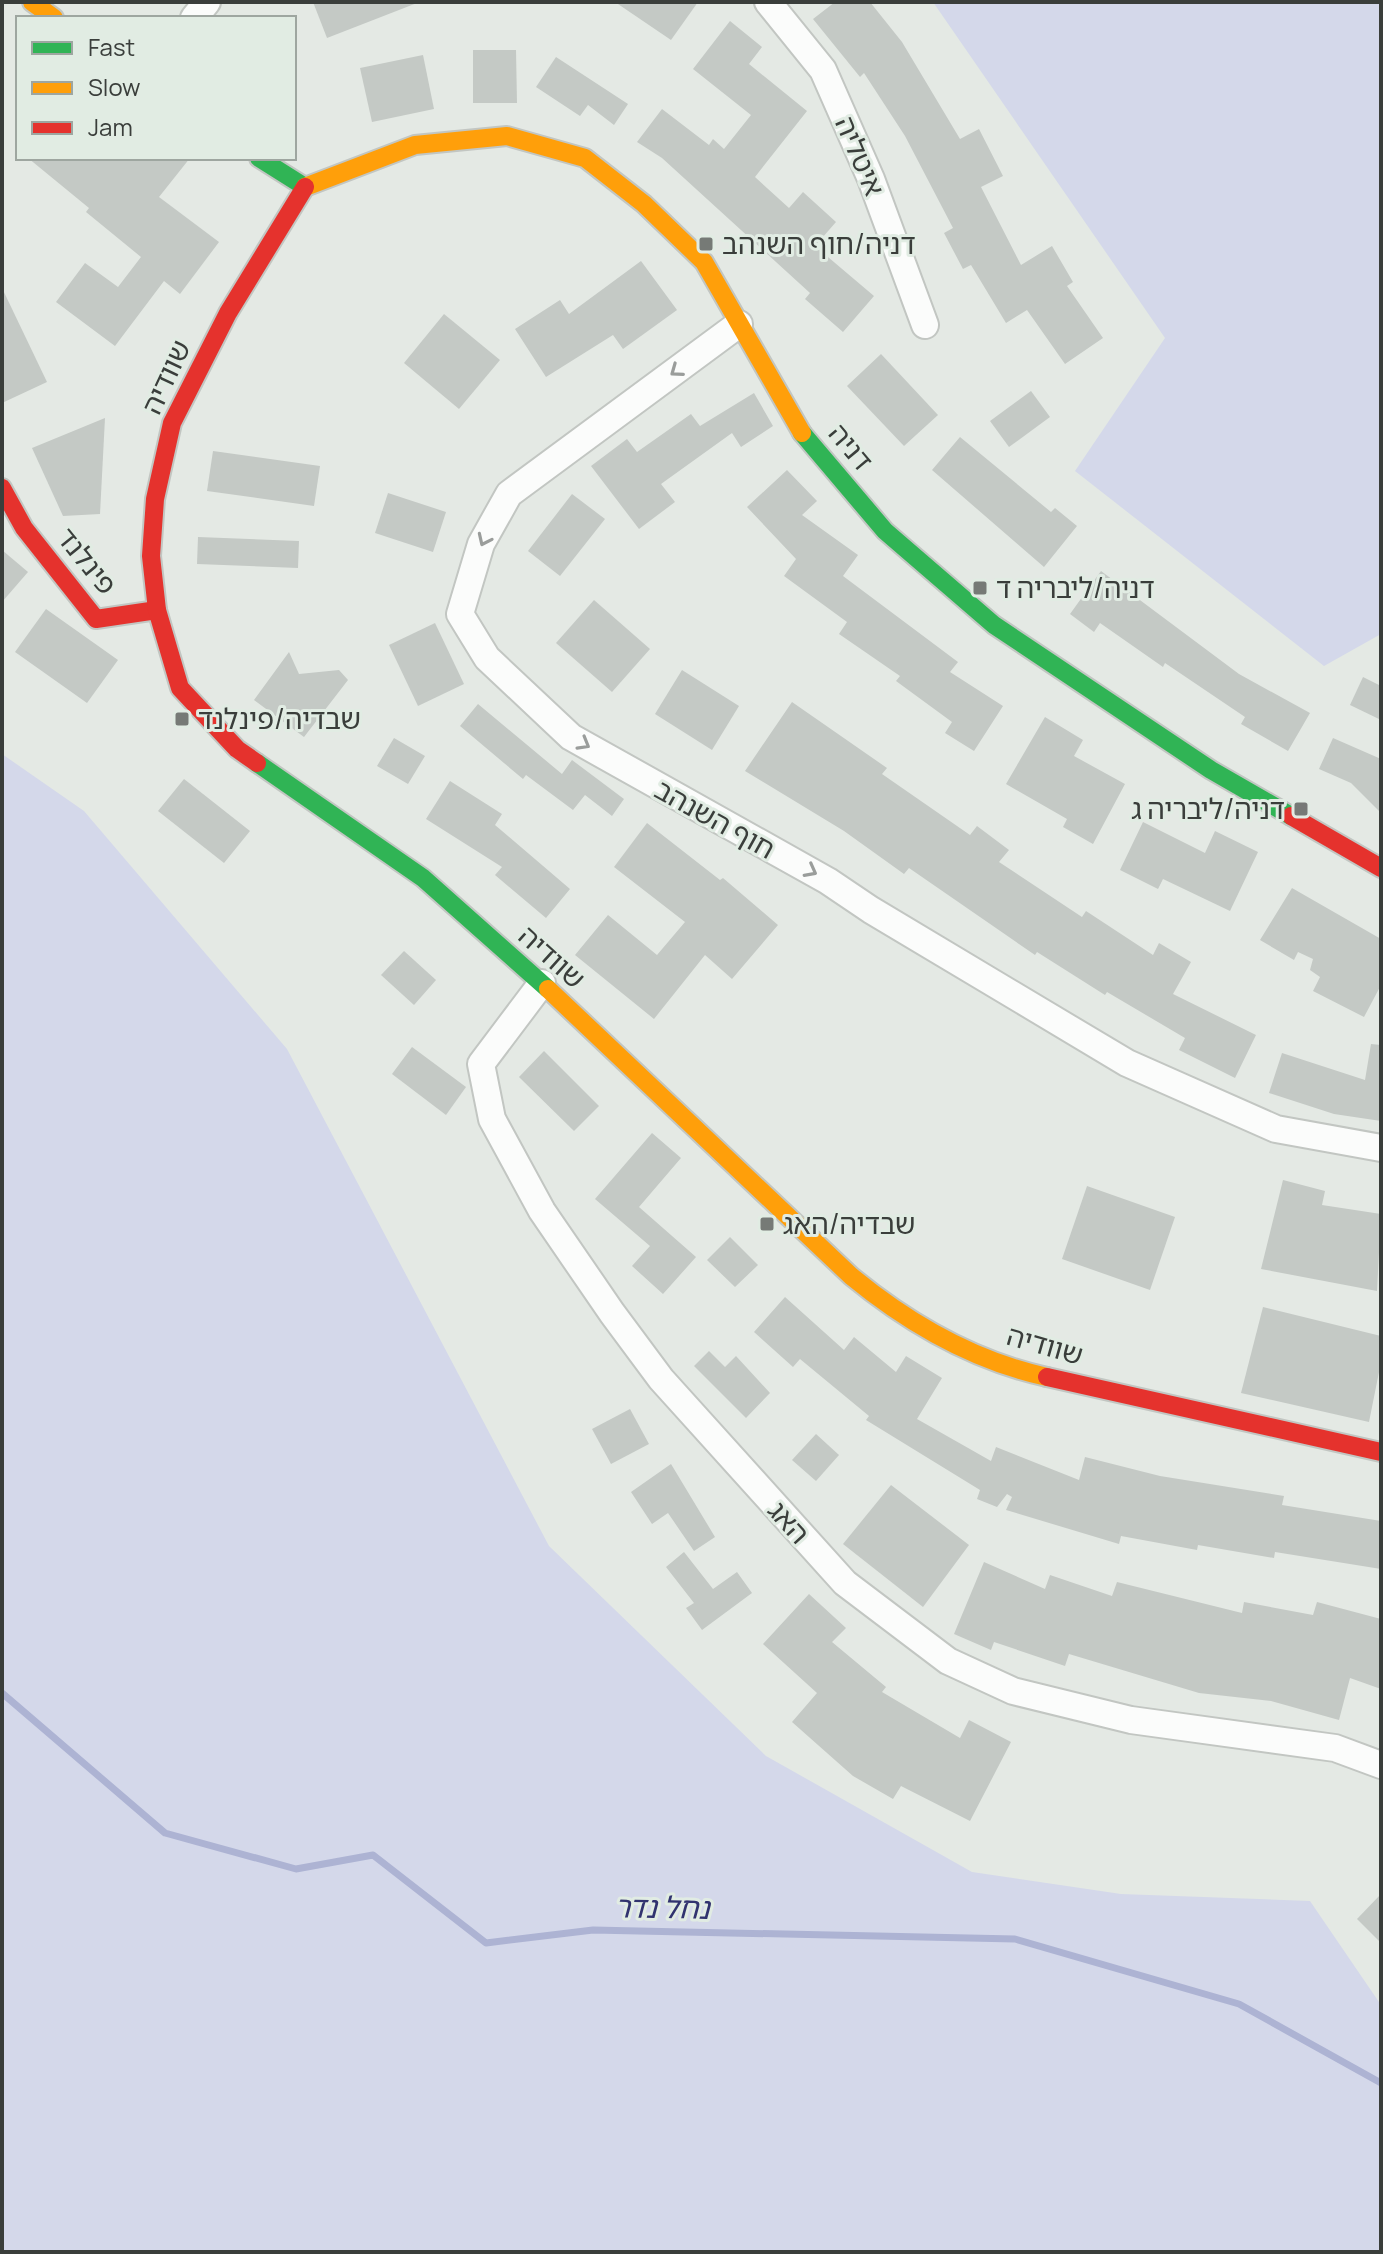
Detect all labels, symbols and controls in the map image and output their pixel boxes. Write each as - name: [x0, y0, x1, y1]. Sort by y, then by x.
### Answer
- legend: [16, 16, 296, 160]
- text: Fast: [88, 30, 135, 63]
- text: Slow: [88, 70, 141, 103]
- text: Jam: [88, 110, 133, 143]
- street label: איטליה: [827, 110, 895, 201]
- place label: דניה/חוף השנהב: [722, 224, 916, 262]
- marker: דניה/חוף השנהב: [697, 235, 715, 253]
- street label: שוודיה: [131, 333, 199, 420]
- one-way arrow: [670, 361, 685, 375]
- street label: דניה: [821, 415, 883, 478]
- street label: פינלנד: [49, 519, 126, 602]
- one-way arrow: [478, 531, 494, 546]
- place label: דניה/ליבריה ד: [996, 568, 1155, 606]
- marker: דניה/ליבריה ד: [971, 579, 989, 597]
- place label: שבדיה/פינלנד: [198, 699, 361, 737]
- marker: שבדיה/פינלנד: [173, 710, 191, 728]
- one-way arrow: [575, 734, 590, 750]
- street label: חוף השנהב: [649, 769, 782, 867]
- place label: דניה/ליבריה ג: [1131, 789, 1285, 827]
- marker: דניה/ליבריה ג: [1292, 800, 1310, 818]
- one-way arrow: [803, 862, 817, 877]
- street label: שוודיה: [511, 916, 594, 996]
- place label: שבדיה/האג: [783, 1204, 915, 1242]
- marker: שבדיה/האג: [758, 1215, 776, 1233]
- street label: שוודיה: [1003, 1315, 1088, 1373]
- street label: האג: [760, 1492, 819, 1551]
- water label: נחל נדר: [614, 1885, 713, 1928]

